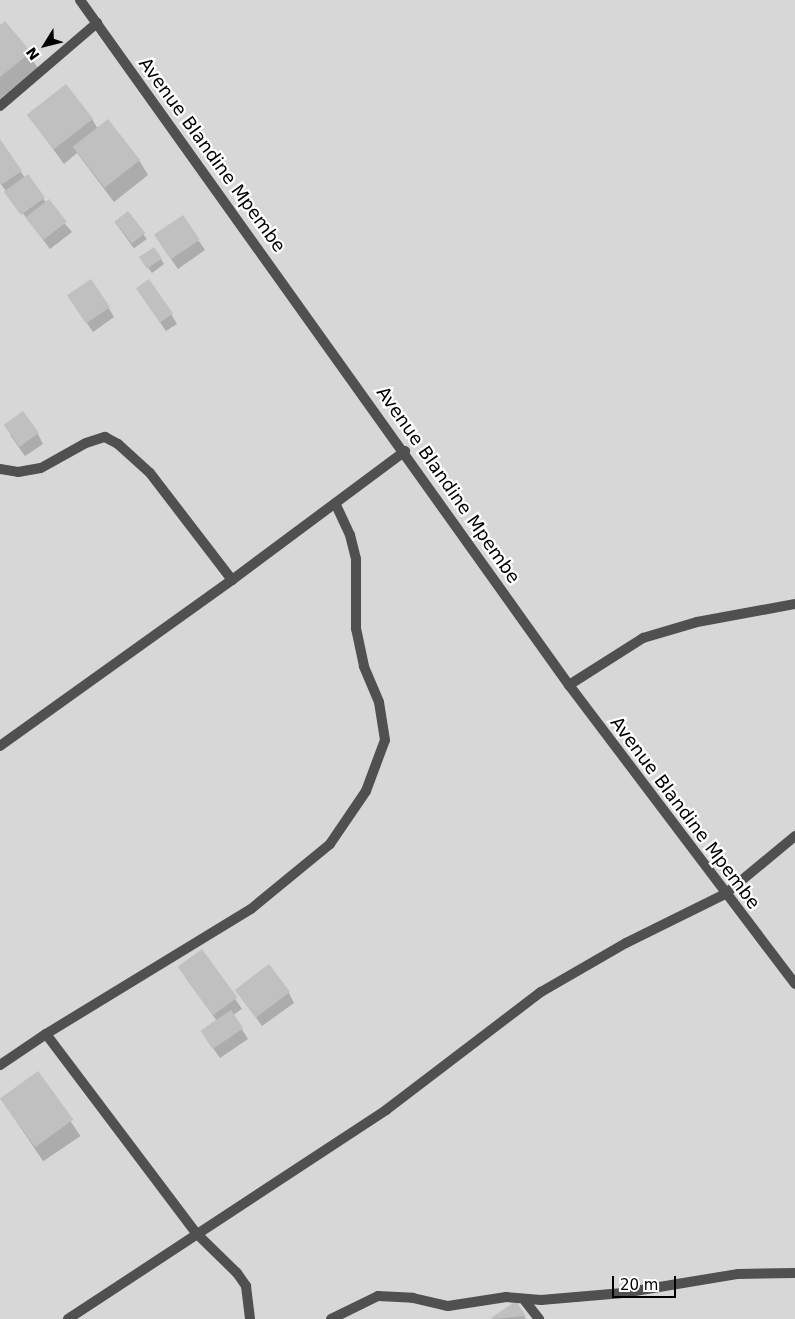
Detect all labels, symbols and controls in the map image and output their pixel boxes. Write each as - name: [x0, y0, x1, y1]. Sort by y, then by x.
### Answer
- north arrow: [20, 20, 70, 70]
- text: N: [23, 44, 43, 63]
- street label: Avenue Blandine Mpembe: [134, 54, 290, 256]
- street label: Avenue Blandine Mpembe: [372, 383, 524, 587]
- street label: Avenue Blandine Mpembe: [606, 713, 764, 913]
- scale bar: [615, 1266, 679, 1298]
- text: 20 m: [620, 1276, 658, 1294]

